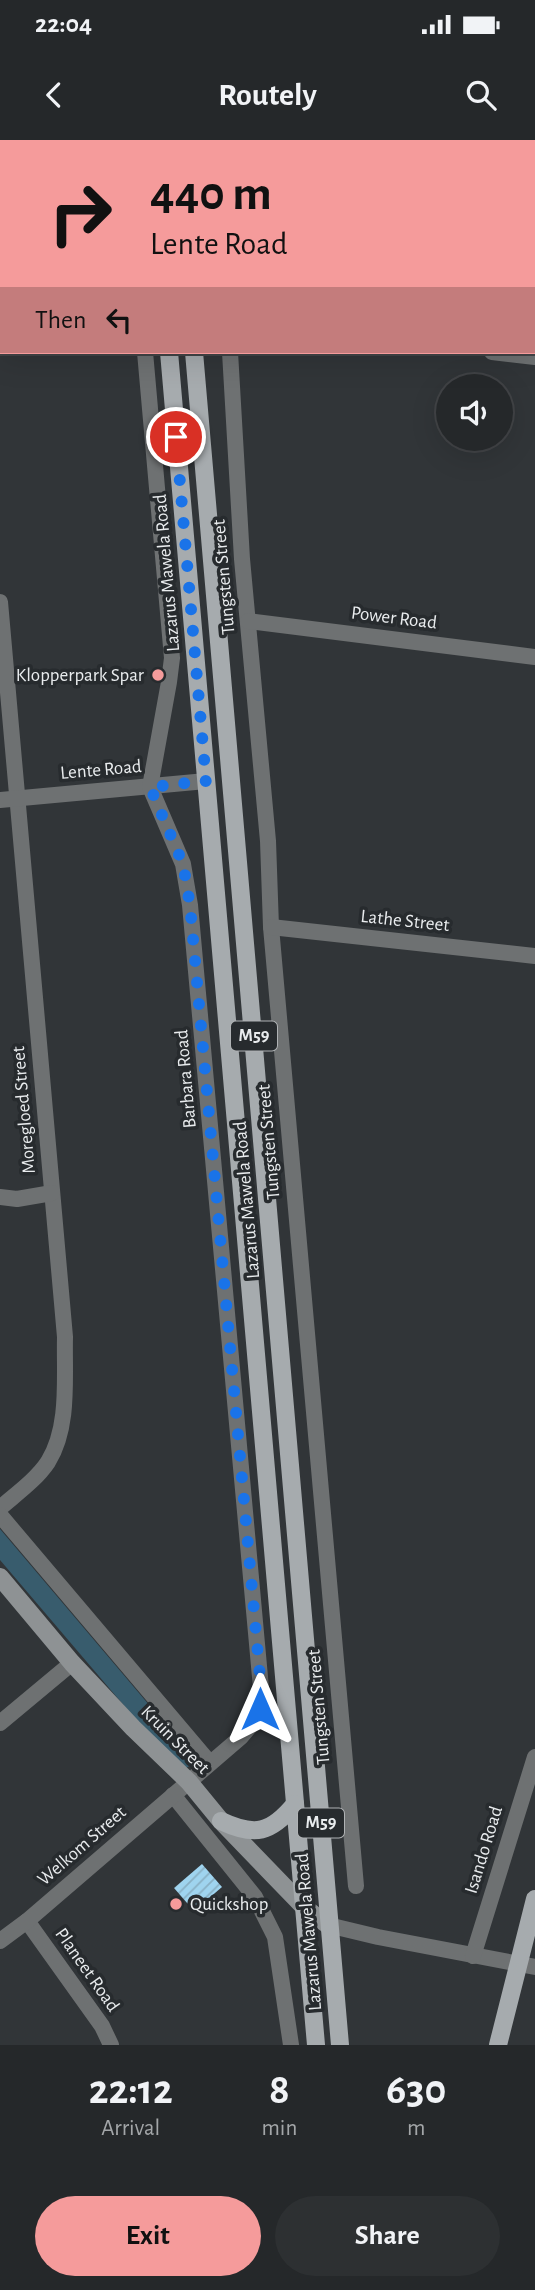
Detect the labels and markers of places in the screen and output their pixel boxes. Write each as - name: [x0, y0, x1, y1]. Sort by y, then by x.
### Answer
- pin: [146, 407, 206, 467]
- place label: Klopperpark Spar: [16, 666, 144, 685]
- marker: Klopperpark Spar: [150, 667, 166, 683]
- place label: Quickshop: [190, 1895, 268, 1914]
- marker: Quickshop: [168, 1896, 184, 1912]

